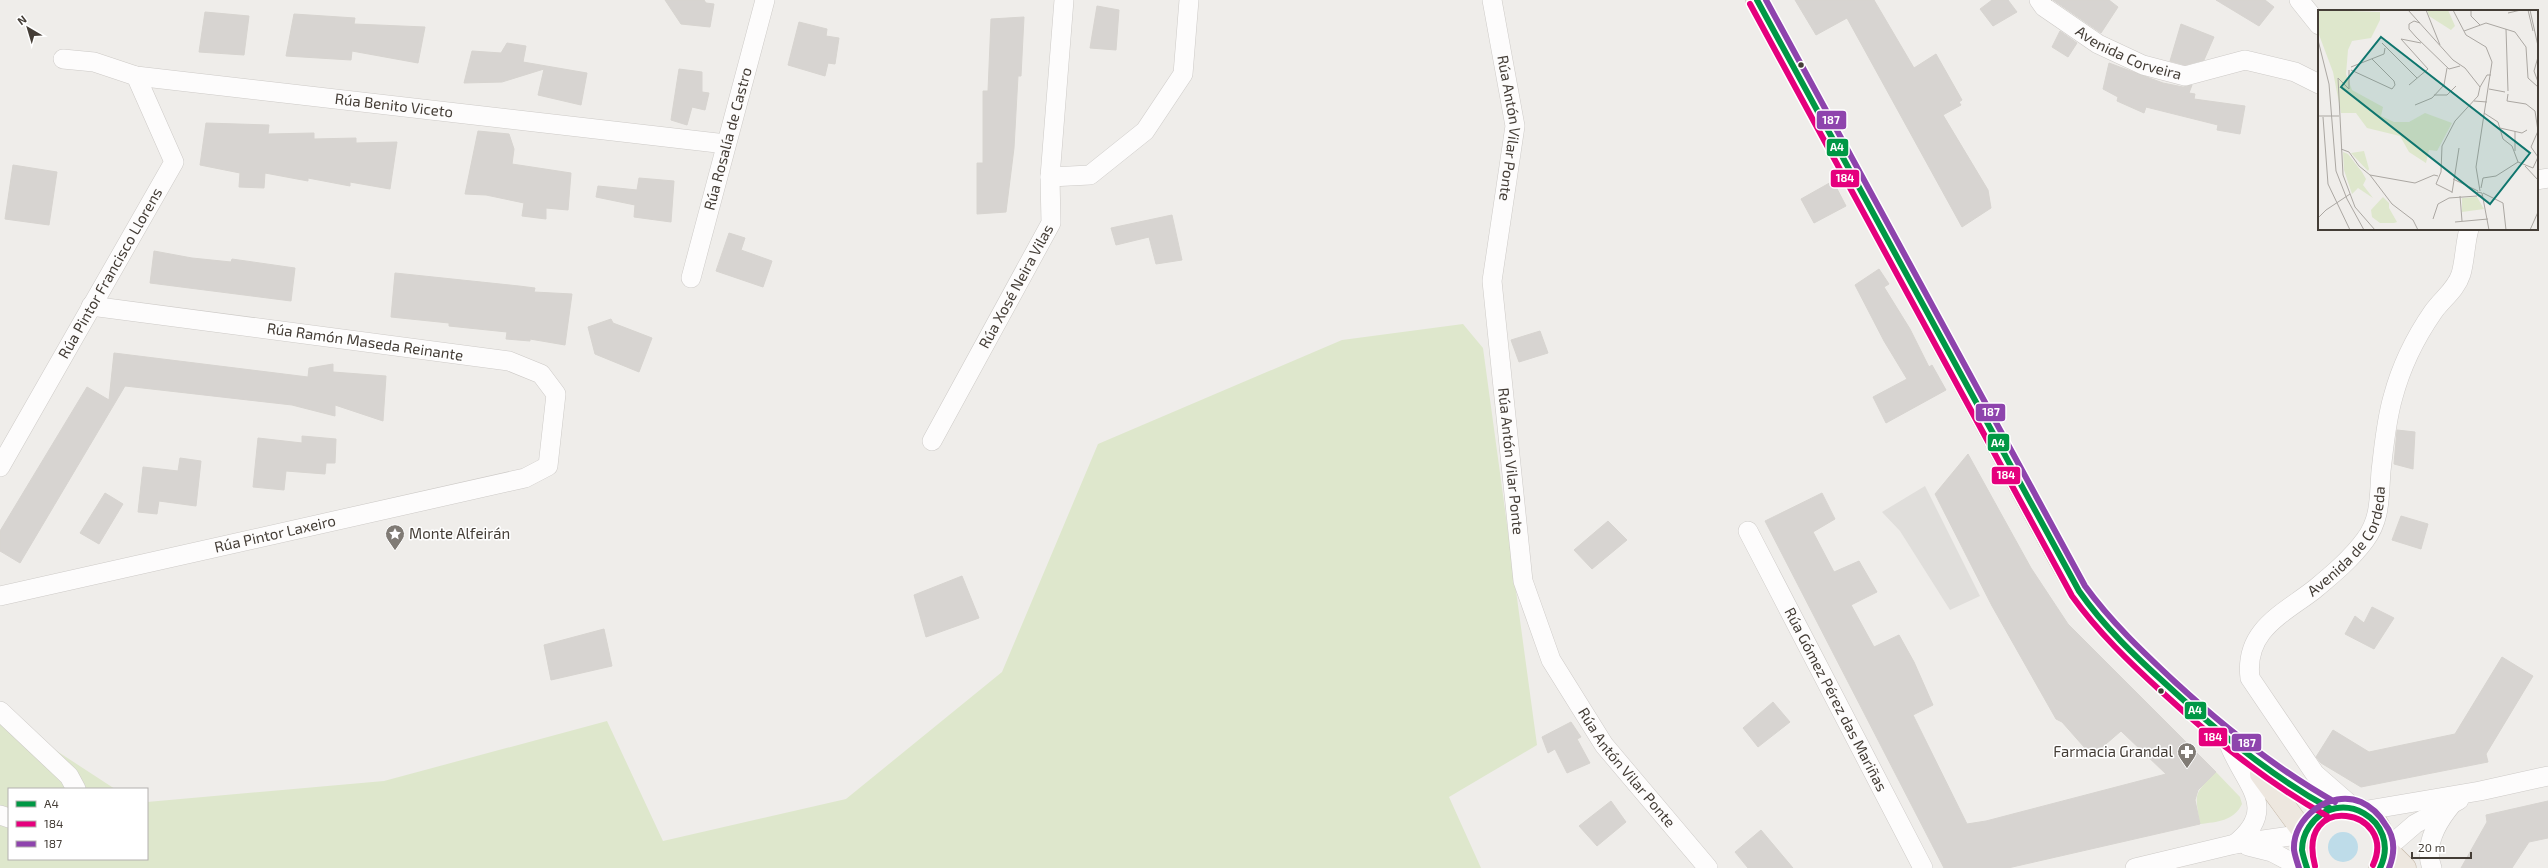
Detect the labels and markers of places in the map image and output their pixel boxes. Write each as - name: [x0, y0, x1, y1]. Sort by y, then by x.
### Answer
- unlabelled marker: [1796, 60, 1806, 70]
- place icon: Monte Alfeirán: [384, 523, 406, 551]
- place label: Monte Alfeirán: [409, 524, 510, 542]
- unlabelled marker: [2156, 686, 2166, 696]
- pharmacy icon: Farmacia Grandal: [2176, 741, 2198, 769]
- place label: Farmacia Grandal: [2053, 742, 2174, 760]

